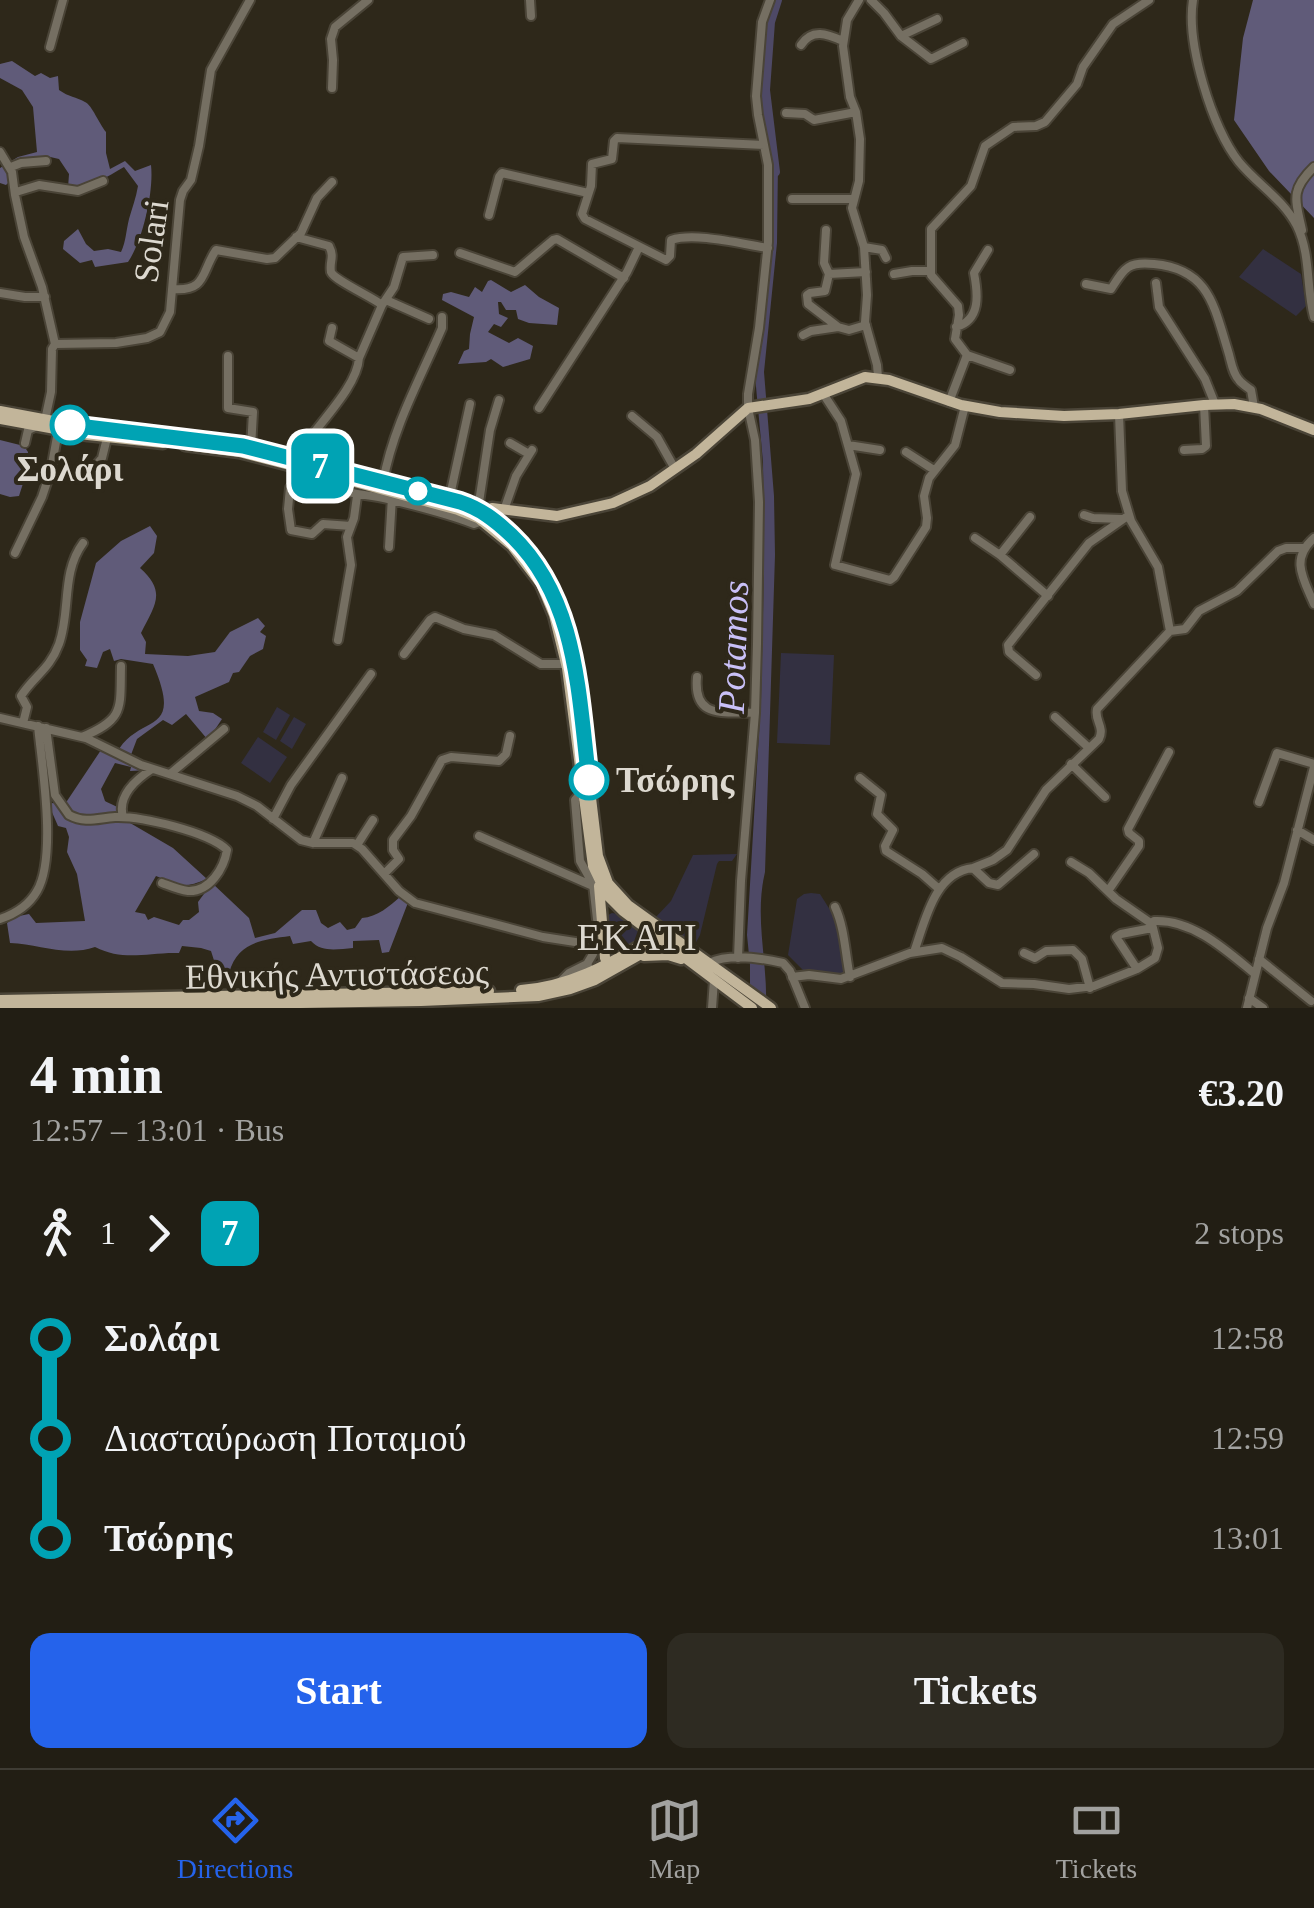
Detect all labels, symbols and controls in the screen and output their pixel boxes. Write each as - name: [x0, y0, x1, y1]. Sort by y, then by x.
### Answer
- street label: Solari: [126, 197, 177, 285]
- marker: Σολάρι: [51, 406, 89, 444]
- line badge: 7: [288, 434, 352, 498]
- text: 7: [311, 447, 329, 486]
- place label: Σολάρι: [17, 450, 123, 489]
- unlabelled marker: [405, 478, 431, 504]
- water label: Potamos: [710, 580, 756, 715]
- marker: Τσώρης: [570, 761, 608, 799]
- place label: Τσώρης: [616, 761, 735, 800]
- district label: EKATI: [577, 916, 699, 958]
- street label: Εθνικής Αντιστάσεως: [185, 952, 489, 997]
- text: 4 min: [30, 1044, 163, 1105]
- text: €3.20: [1199, 1072, 1284, 1114]
- text: 12:57 – 13:01 · Bus: [30, 1112, 284, 1148]
- icon: walk: [30, 1206, 85, 1261]
- icon: forward: [131, 1206, 186, 1261]
- text: 7: [221, 1214, 239, 1253]
- text: 1: [100, 1215, 116, 1251]
- text: 2 stops: [1194, 1215, 1284, 1251]
- text: Σολάρι: [104, 1317, 220, 1359]
- text: 12:58: [1211, 1320, 1284, 1356]
- text: Διασταύρωση Ποταμού: [104, 1417, 467, 1459]
- text: 12:59: [1211, 1420, 1284, 1456]
- text: Τσώρης: [104, 1517, 232, 1559]
- text: 13:01: [1211, 1520, 1284, 1556]
- button: Start: [30, 1633, 647, 1748]
- button: Tickets: [667, 1633, 1284, 1748]
- tab: Directions: [177, 1793, 293, 1885]
- tab: Map: [647, 1793, 702, 1885]
- tab: Tickets: [1056, 1793, 1137, 1885]

